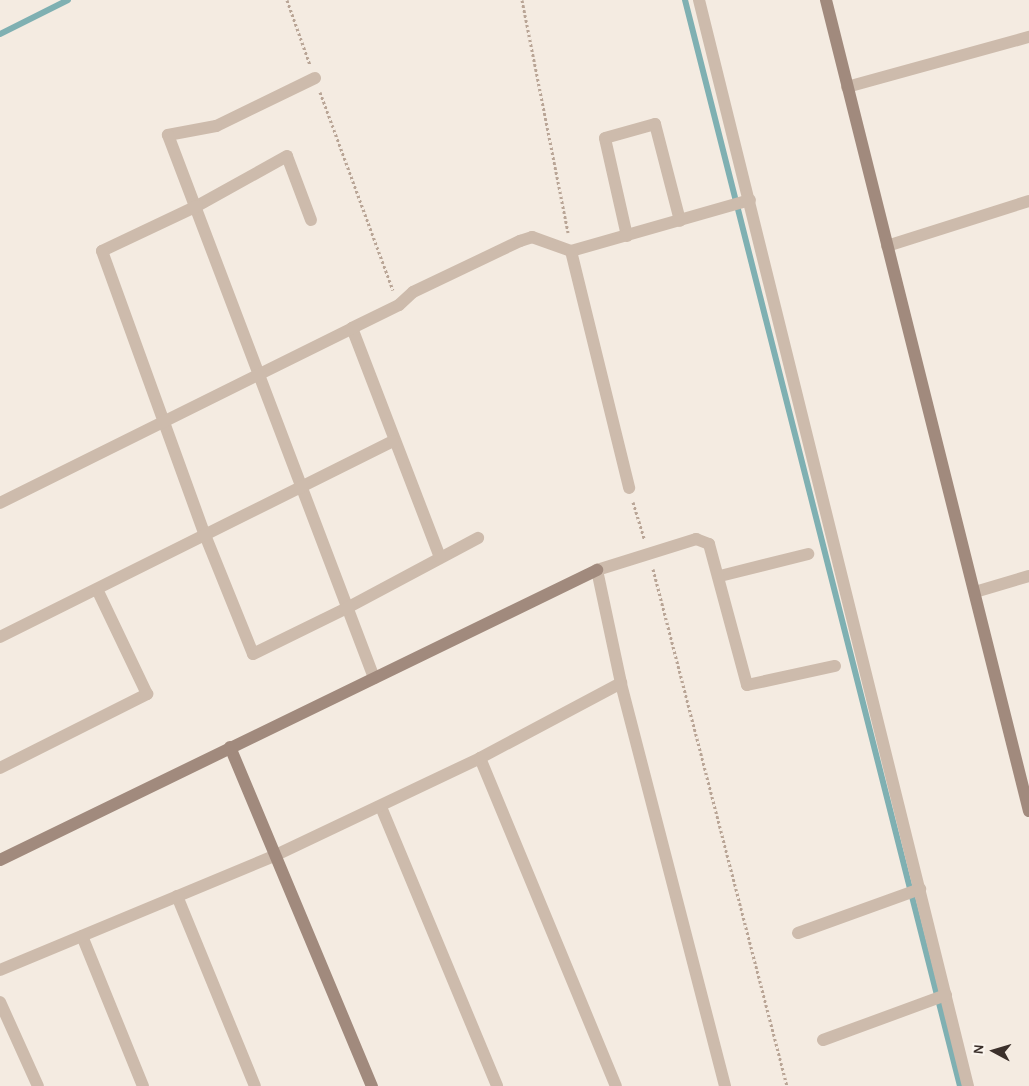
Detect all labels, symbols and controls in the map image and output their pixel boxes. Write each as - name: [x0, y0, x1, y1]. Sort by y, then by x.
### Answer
- north arrow: [969, 1026, 1019, 1076]
- text: N: [970, 1044, 988, 1055]

